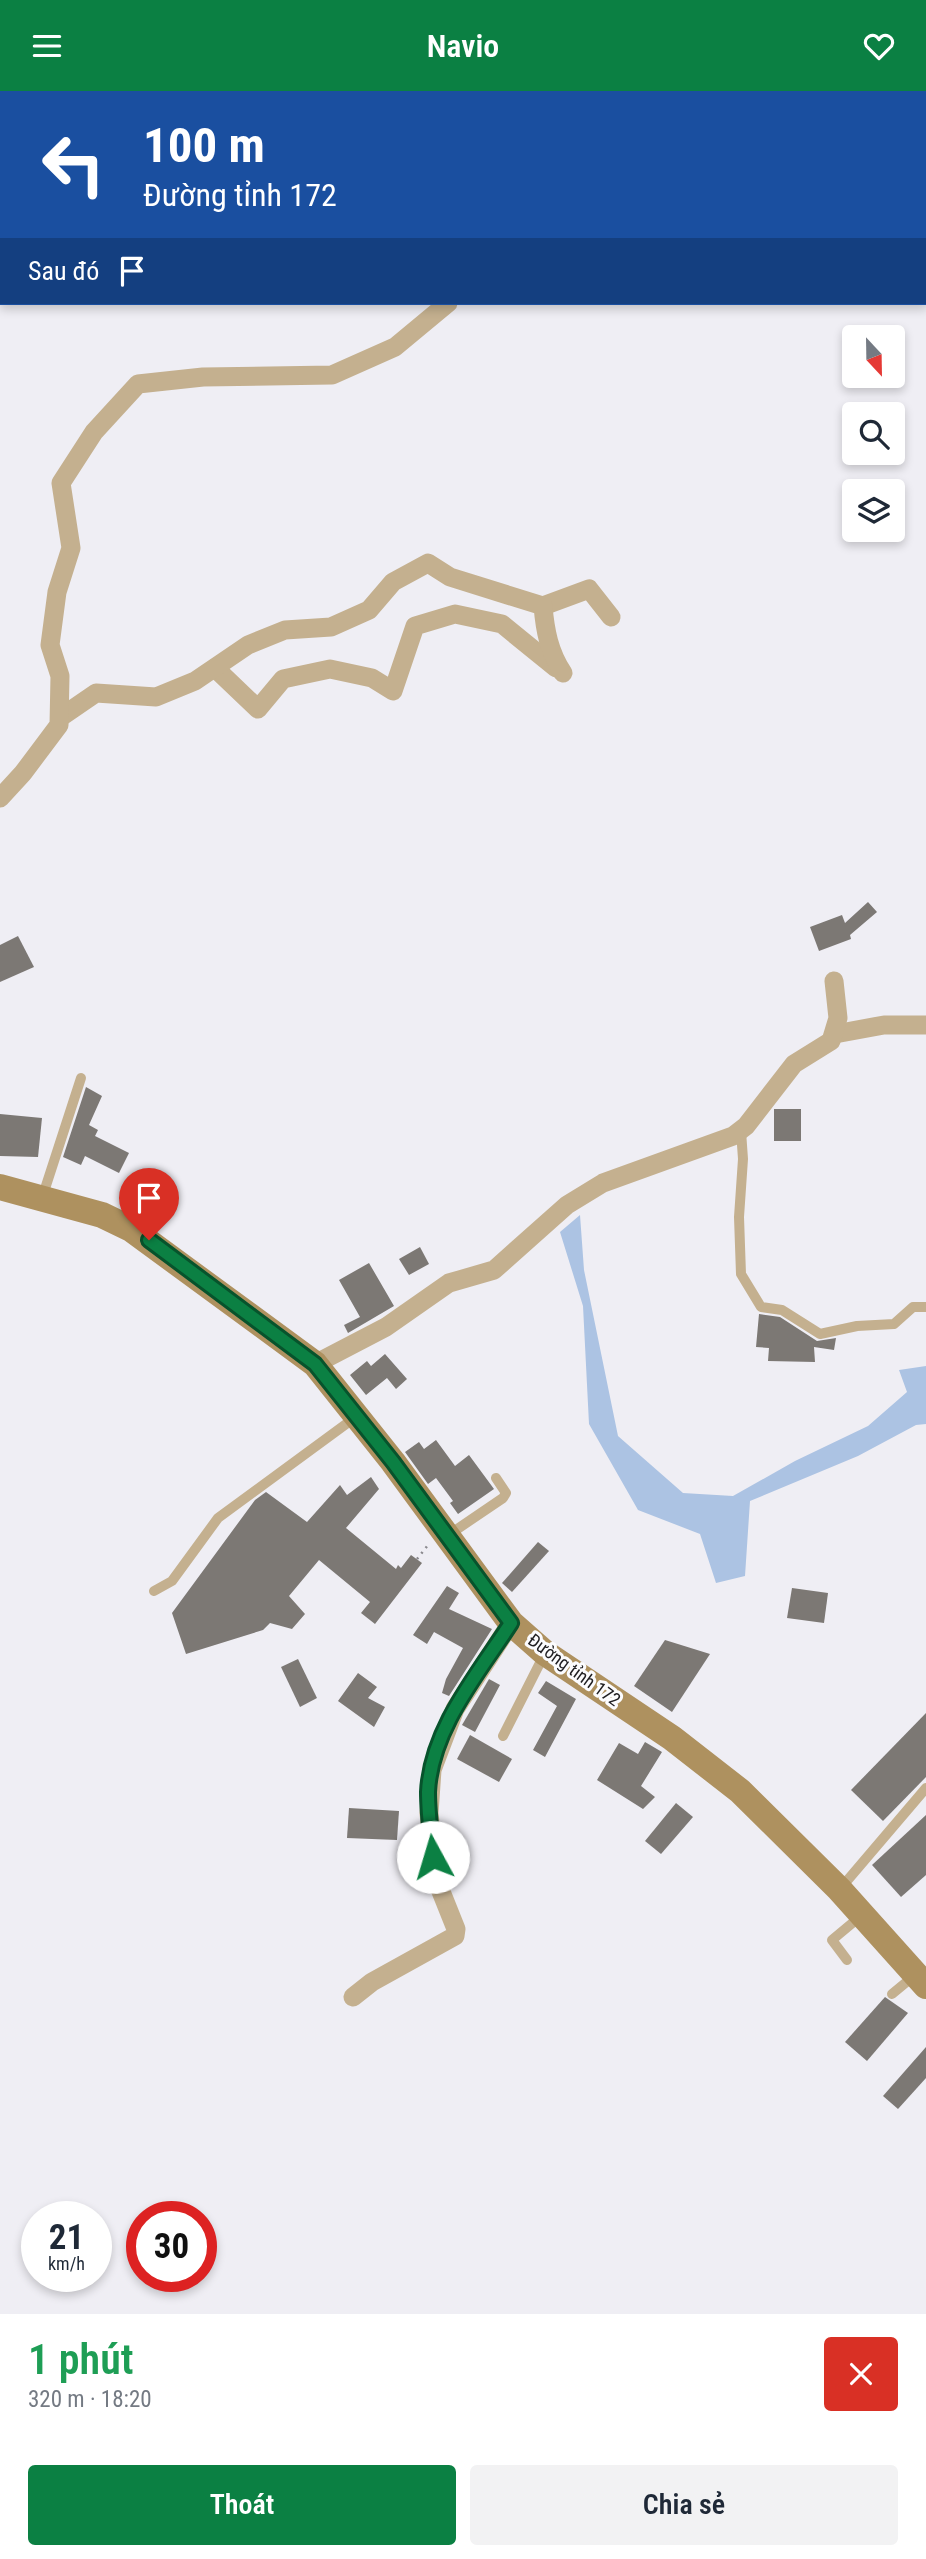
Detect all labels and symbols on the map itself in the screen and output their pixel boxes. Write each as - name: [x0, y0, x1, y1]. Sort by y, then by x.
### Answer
- north arrow: [842, 325, 905, 389]
- pin: [119, 1168, 179, 1240]
- street label: Đường tỉnh 172: [524, 1629, 625, 1710]
- position arrow: [396, 1820, 470, 1894]
- speed limit sign: 30: [126, 2201, 217, 2292]

